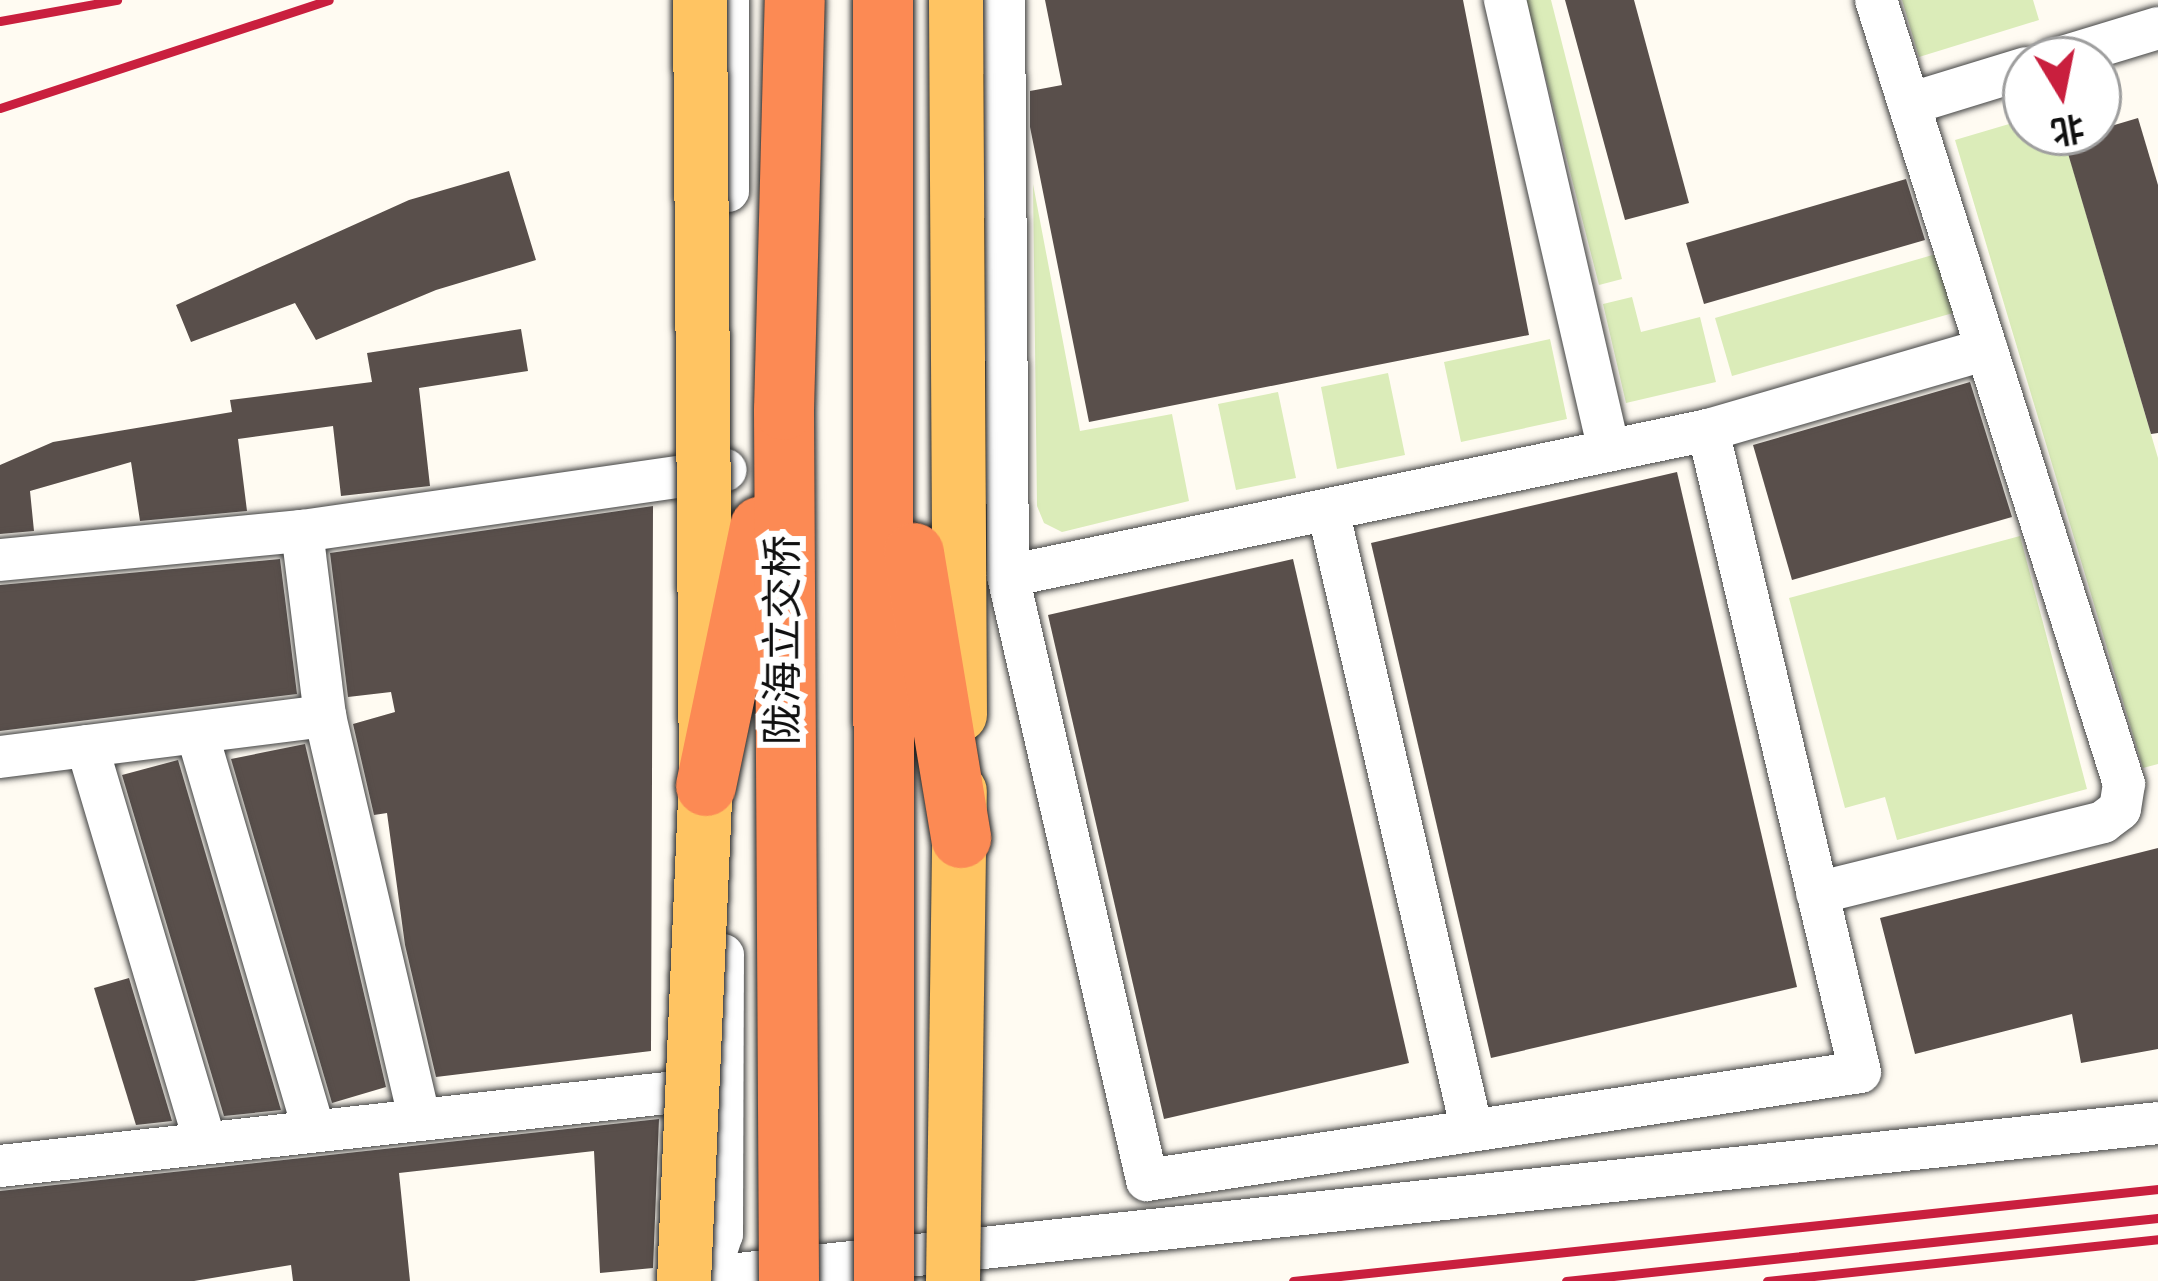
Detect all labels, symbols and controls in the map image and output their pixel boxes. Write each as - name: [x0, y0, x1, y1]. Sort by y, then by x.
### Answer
- north arrow: [2002, 36, 2122, 156]
- text: 北: [2047, 101, 2088, 156]
- street label: 陇海立交桥: [760, 535, 810, 745]

